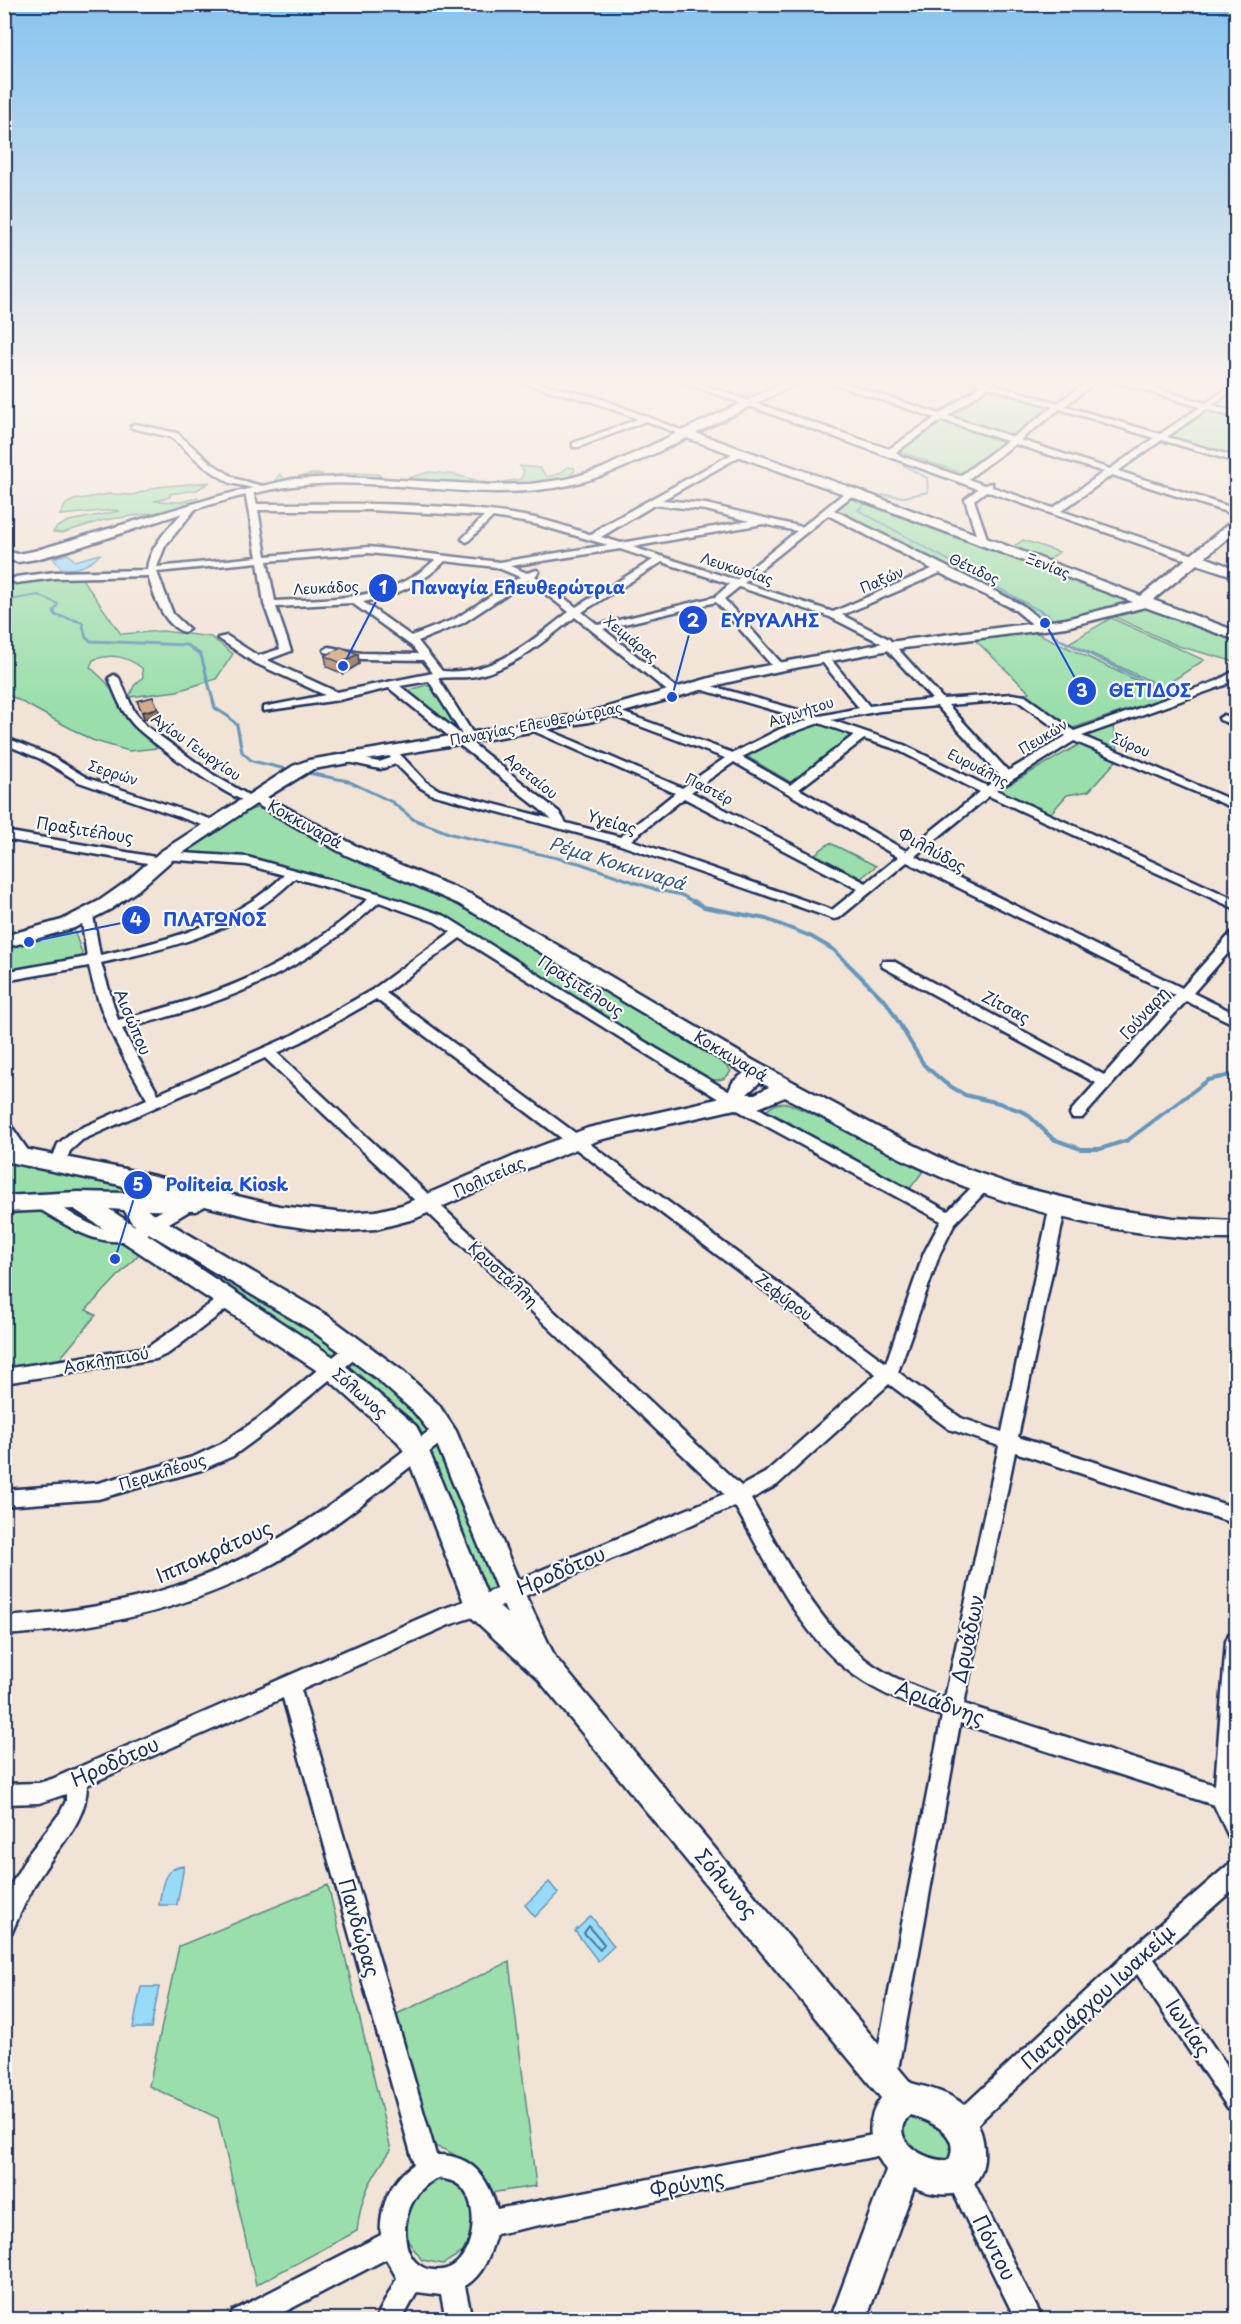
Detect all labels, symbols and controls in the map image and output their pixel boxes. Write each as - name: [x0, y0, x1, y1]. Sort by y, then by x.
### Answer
- street label: Λευκωσίας: [698, 547, 776, 590]
- street label: Θέτιδος: [946, 548, 1003, 589]
- street label: Ξενίας: [1023, 548, 1073, 583]
- street label: Παξών: [857, 561, 907, 598]
- callout: Παναγία Ελευθερώτρια: [368, 570, 637, 606]
- text: 1: [379, 573, 388, 600]
- text: Παναγία Ελευθερώτρια: [411, 573, 626, 600]
- street label: Λευκάδος: [293, 575, 359, 600]
- callout: ΕΥΡΥΑΛΗΣ: [678, 602, 831, 638]
- text: 2: [687, 606, 700, 633]
- text: ΕΥΡΥΑΛΗΣ: [720, 606, 820, 633]
- street label: Χειμάρας: [600, 610, 663, 667]
- callout: ΘΕΤΙΔΟΣ: [1067, 673, 1204, 709]
- text: 3: [1076, 676, 1088, 703]
- text: ΘΕΤΙΔΟΣ: [1109, 676, 1191, 703]
- street label: Αιγινήτου: [765, 691, 836, 732]
- street label: Παναγίας Ελευθερώτριας: [448, 696, 624, 751]
- street label: Αγίου Γεωργίου: [147, 708, 246, 785]
- street label: Πευκών: [1014, 714, 1071, 760]
- street label: Σύρου: [1109, 727, 1154, 762]
- street label: Ευρυάλης: [944, 743, 1013, 792]
- street label: Αρεταίου: [500, 748, 562, 804]
- street label: Σερρών: [86, 755, 141, 790]
- street label: Παστέρ: [681, 767, 737, 810]
- street label: Κοκκιναρά: [264, 793, 347, 854]
- street label: Υγείας: [585, 803, 640, 840]
- street label: Πραξιτέλους: [35, 810, 135, 849]
- street label: Φιλλύδος: [894, 821, 971, 877]
- water label: Ρέμα Κοκκιναρά: [546, 829, 690, 897]
- callout: ΠΛΑΤΩΝΟΣ: [121, 902, 279, 938]
- text: 4: [130, 905, 142, 932]
- text: ΠΛΑΤΩΝΟΣ: [163, 905, 267, 932]
- street label: Πραξιτέλους: [534, 948, 629, 1022]
- street label: Γούναρη: [1113, 981, 1173, 1044]
- street label: Ζίτσας: [978, 983, 1035, 1029]
- street label: Αισώπου: [109, 985, 159, 1058]
- street label: Κοκκιναρά: [690, 1024, 773, 1087]
- street label: Πολιτείας: [449, 1150, 528, 1203]
- callout: Politeia Kiosk: [123, 1167, 300, 1203]
- text: 5: [132, 1170, 144, 1197]
- text: Politeia Kiosk: [166, 1170, 289, 1197]
- street label: Κρυστάλλη: [463, 1235, 544, 1312]
- street label: Ζεφύρου: [751, 1267, 818, 1326]
- street label: Ασκληπιού: [61, 1340, 151, 1378]
- street label: Σόλωνος: [328, 1361, 394, 1423]
- street label: Περικλέους: [115, 1446, 208, 1496]
- street label: Ιπποκράτους: [150, 1512, 277, 1590]
- street label: Ηροδότου: [511, 1538, 610, 1602]
- street label: Δρυάδων: [943, 1592, 991, 1686]
- street label: Αριάδνης: [891, 1672, 989, 1732]
- street label: Ηροδότου: [66, 1728, 164, 1794]
- street label: Σόλωνος: [688, 1842, 765, 1925]
- street label: Πανδώρας: [332, 1875, 388, 1981]
- street label: Πατριάρχου Ιωακείμ: [1013, 1917, 1181, 2076]
- street label: Ιωνίας: [1159, 1993, 1219, 2062]
- street label: Φρύνης: [647, 2161, 726, 2205]
- street label: Πόντου: [966, 2210, 1024, 2285]

